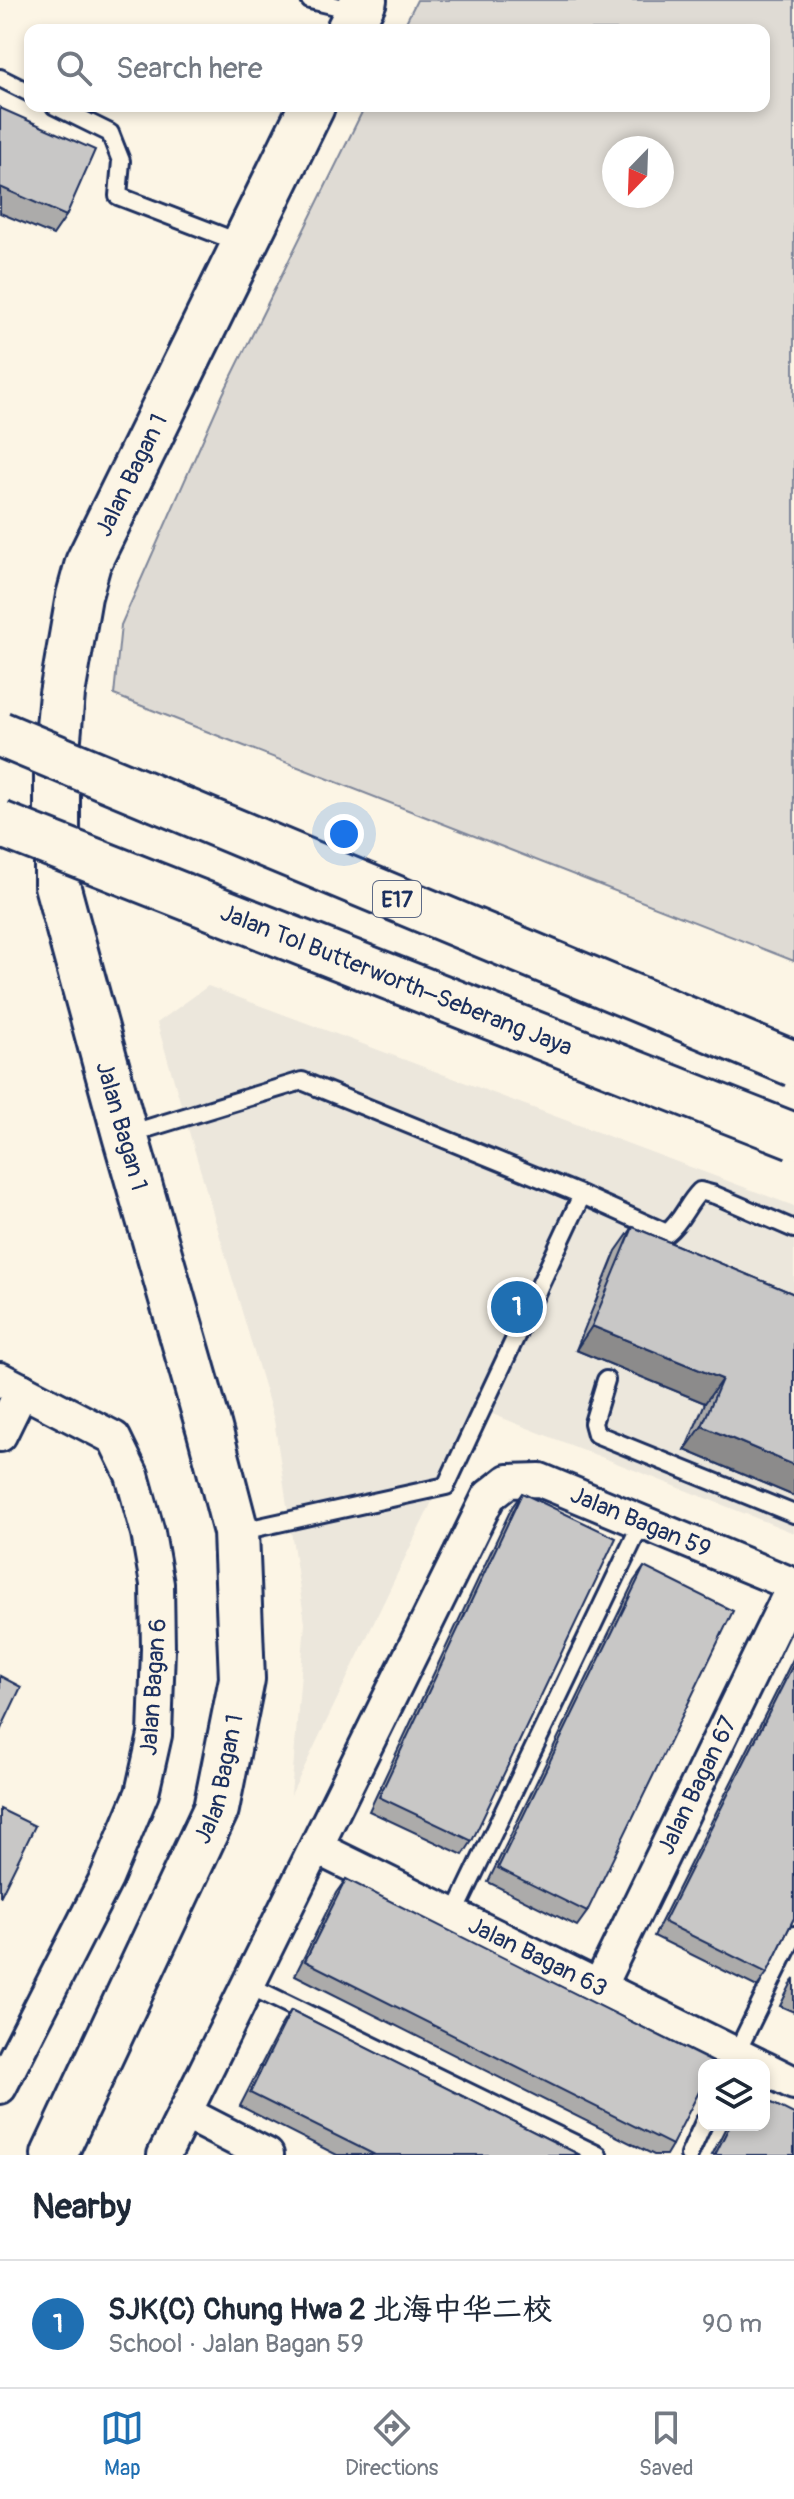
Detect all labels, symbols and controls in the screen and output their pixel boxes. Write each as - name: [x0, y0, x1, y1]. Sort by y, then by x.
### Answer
- search box: [24, 24, 770, 112]
- icon: search: [52, 46, 96, 90]
- text: Search here: [116, 50, 263, 87]
- north arrow: [602, 136, 674, 208]
- street label: Jalan Bagan 1: [89, 409, 174, 541]
- your location: [324, 814, 364, 854]
- road number: E17: [373, 881, 421, 917]
- street label: Jalan Tol Butterworth–Seberang Jaya: [216, 898, 576, 1062]
- street label: Jalan Bagan 1: [89, 1058, 154, 1194]
- pin: 1: [491, 1277, 543, 1337]
- street label: Jalan Bagan 59: [566, 1480, 715, 1564]
- street label: Jalan Bagan 6: [134, 1617, 173, 1757]
- street label: Jalan Bagan 1: [188, 1712, 250, 1849]
- street label: Jalan Bagan 67: [651, 1712, 743, 1860]
- street label: Jalan Bagan 63: [463, 1911, 612, 2003]
- map controls: [698, 2059, 770, 2131]
- button: layers: [698, 2059, 770, 2131]
- text: Nearby: [32, 2186, 131, 2229]
- text: SJK(C) Chung Hwa 2 北海中华二校: [108, 2291, 552, 2328]
- text: 1: [53, 2308, 63, 2340]
- text: 90 m: [702, 2308, 762, 2340]
- text: School · Jalan Bagan 59: [108, 2328, 364, 2360]
- tab: Map: [100, 2406, 144, 2482]
- tab: Directions: [345, 2406, 438, 2482]
- tab: Saved: [639, 2406, 694, 2482]

